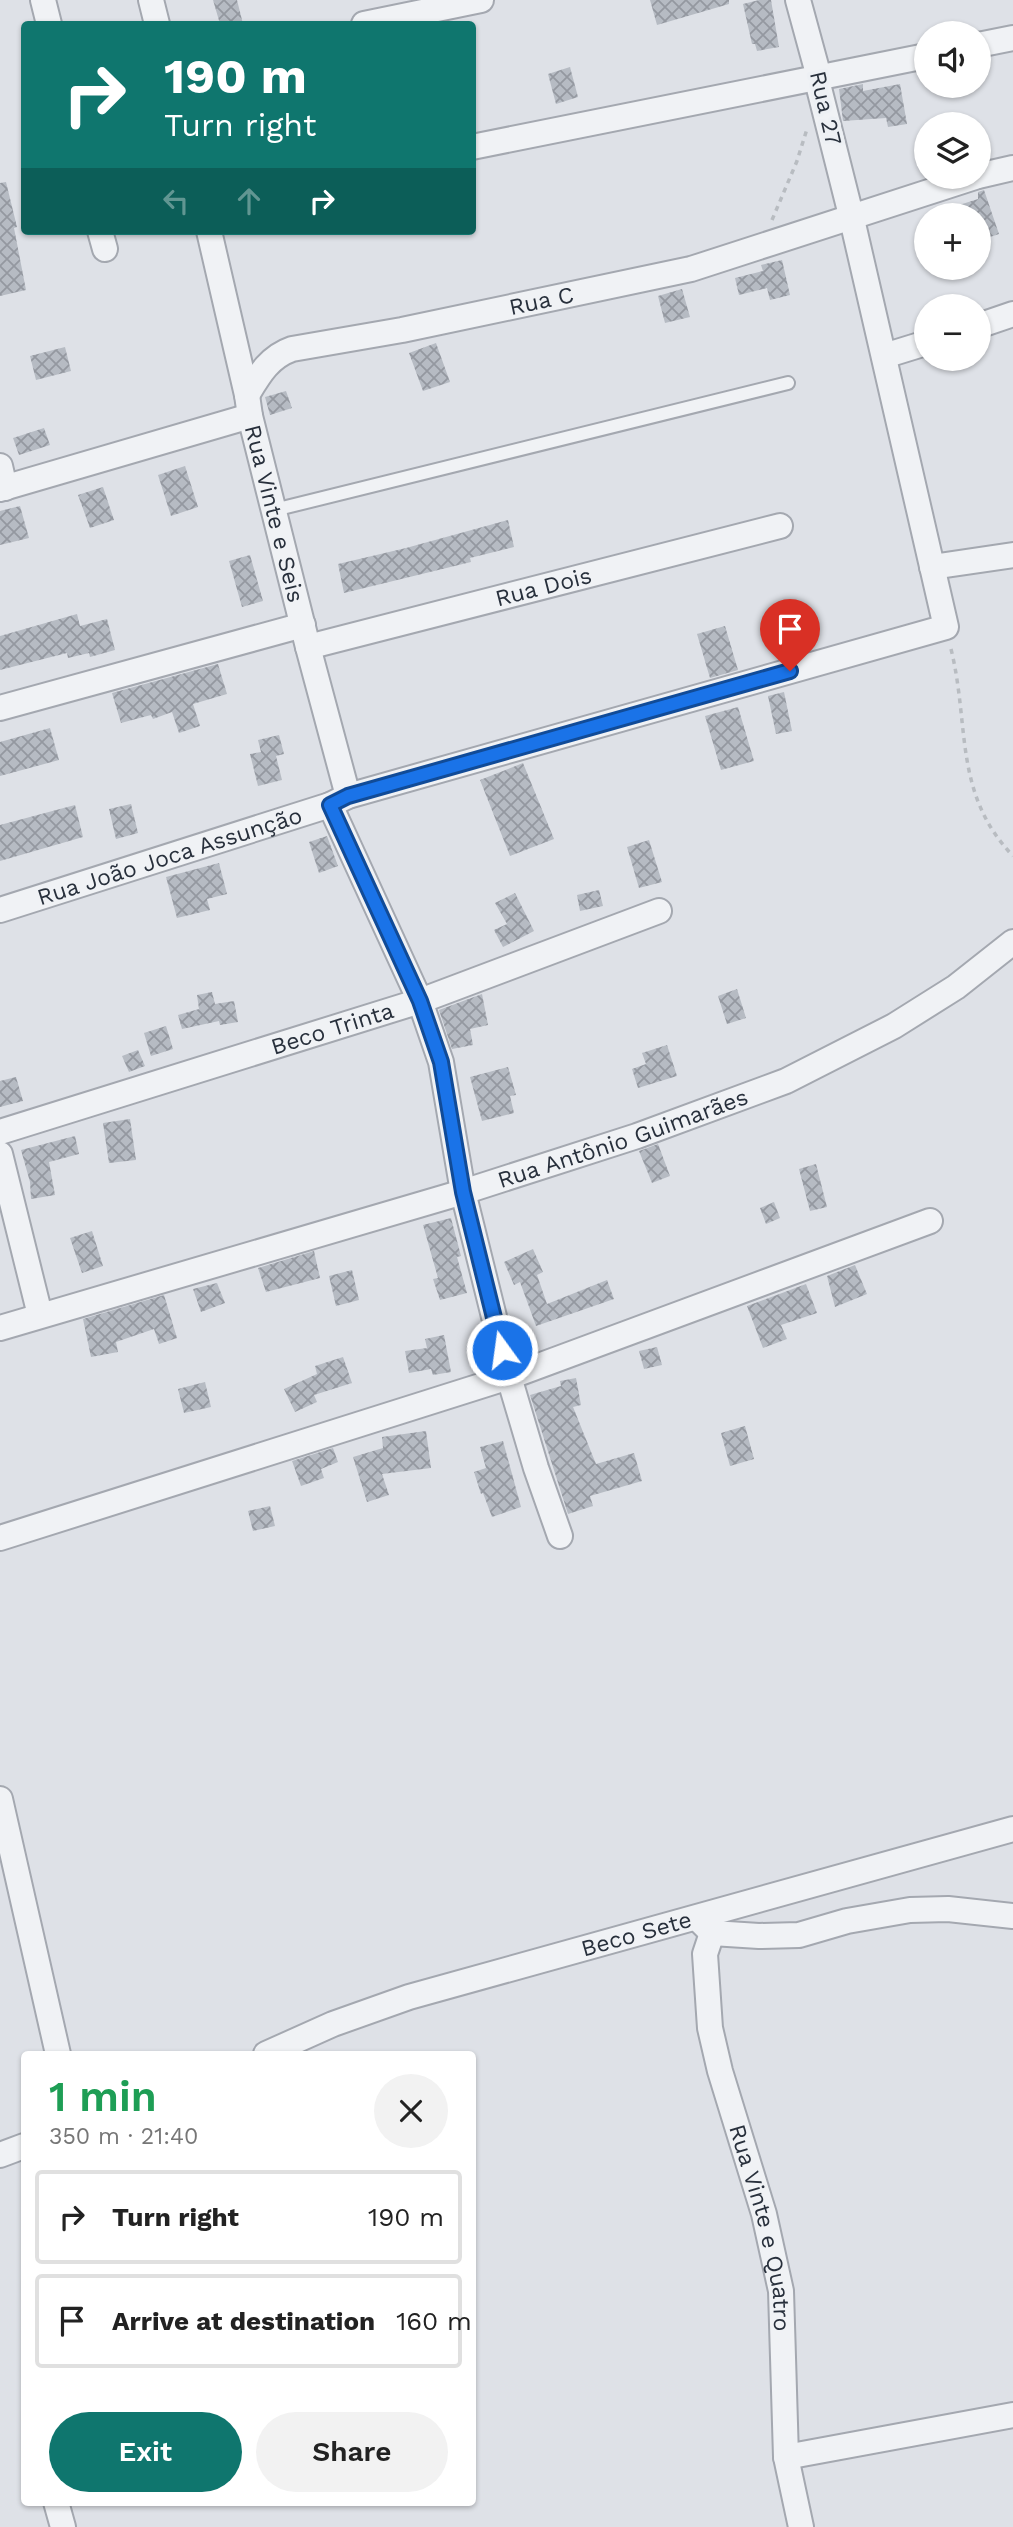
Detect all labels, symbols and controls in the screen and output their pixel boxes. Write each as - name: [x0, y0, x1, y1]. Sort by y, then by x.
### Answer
- map controls: [914, 21, 991, 371]
- button: sound: [914, 21, 991, 98]
- text: 190 m: [164, 47, 307, 105]
- icon: right: [49, 49, 140, 140]
- street label: Rua 27: [804, 68, 847, 148]
- text: Turn right: [164, 106, 316, 144]
- button: layers: [914, 112, 991, 189]
- icon: left: [157, 182, 195, 220]
- icon: ahead: [230, 182, 268, 220]
- icon: right: [303, 182, 341, 220]
- button: +: [914, 203, 991, 280]
- street label: Rua C: [507, 281, 576, 321]
- button: −: [914, 294, 991, 371]
- street label: Rua Vinte e Seis: [239, 422, 309, 605]
- street label: Rua Dois: [493, 562, 594, 612]
- pin: [760, 599, 820, 671]
- icon: arrive: [771, 610, 809, 648]
- street label: Rua João Joca Assunção: [34, 802, 306, 911]
- street label: Beco Trinta: [268, 997, 397, 1061]
- street label: Rua Antônio Guimarães: [494, 1083, 752, 1194]
- position arrow: [465, 1313, 539, 1387]
- street label: Beco Sete: [578, 1906, 695, 1962]
- text: 1 min: [49, 2072, 157, 2121]
- button: close: [374, 2074, 448, 2148]
- street label: Rua Vinte e Quatro: [723, 2121, 795, 2332]
- text: 350 m · 21:40: [49, 2123, 198, 2150]
- icon: right: [53, 2198, 91, 2236]
- text: Turn right: [112, 2202, 239, 2232]
- text: 190 m: [368, 2202, 444, 2232]
- icon: arrive: [53, 2302, 91, 2340]
- text: Arrive at destination: [112, 2306, 375, 2336]
- text: 160 m: [396, 2306, 472, 2336]
- button: Exit: [49, 2412, 242, 2492]
- button: Share: [256, 2412, 448, 2492]

